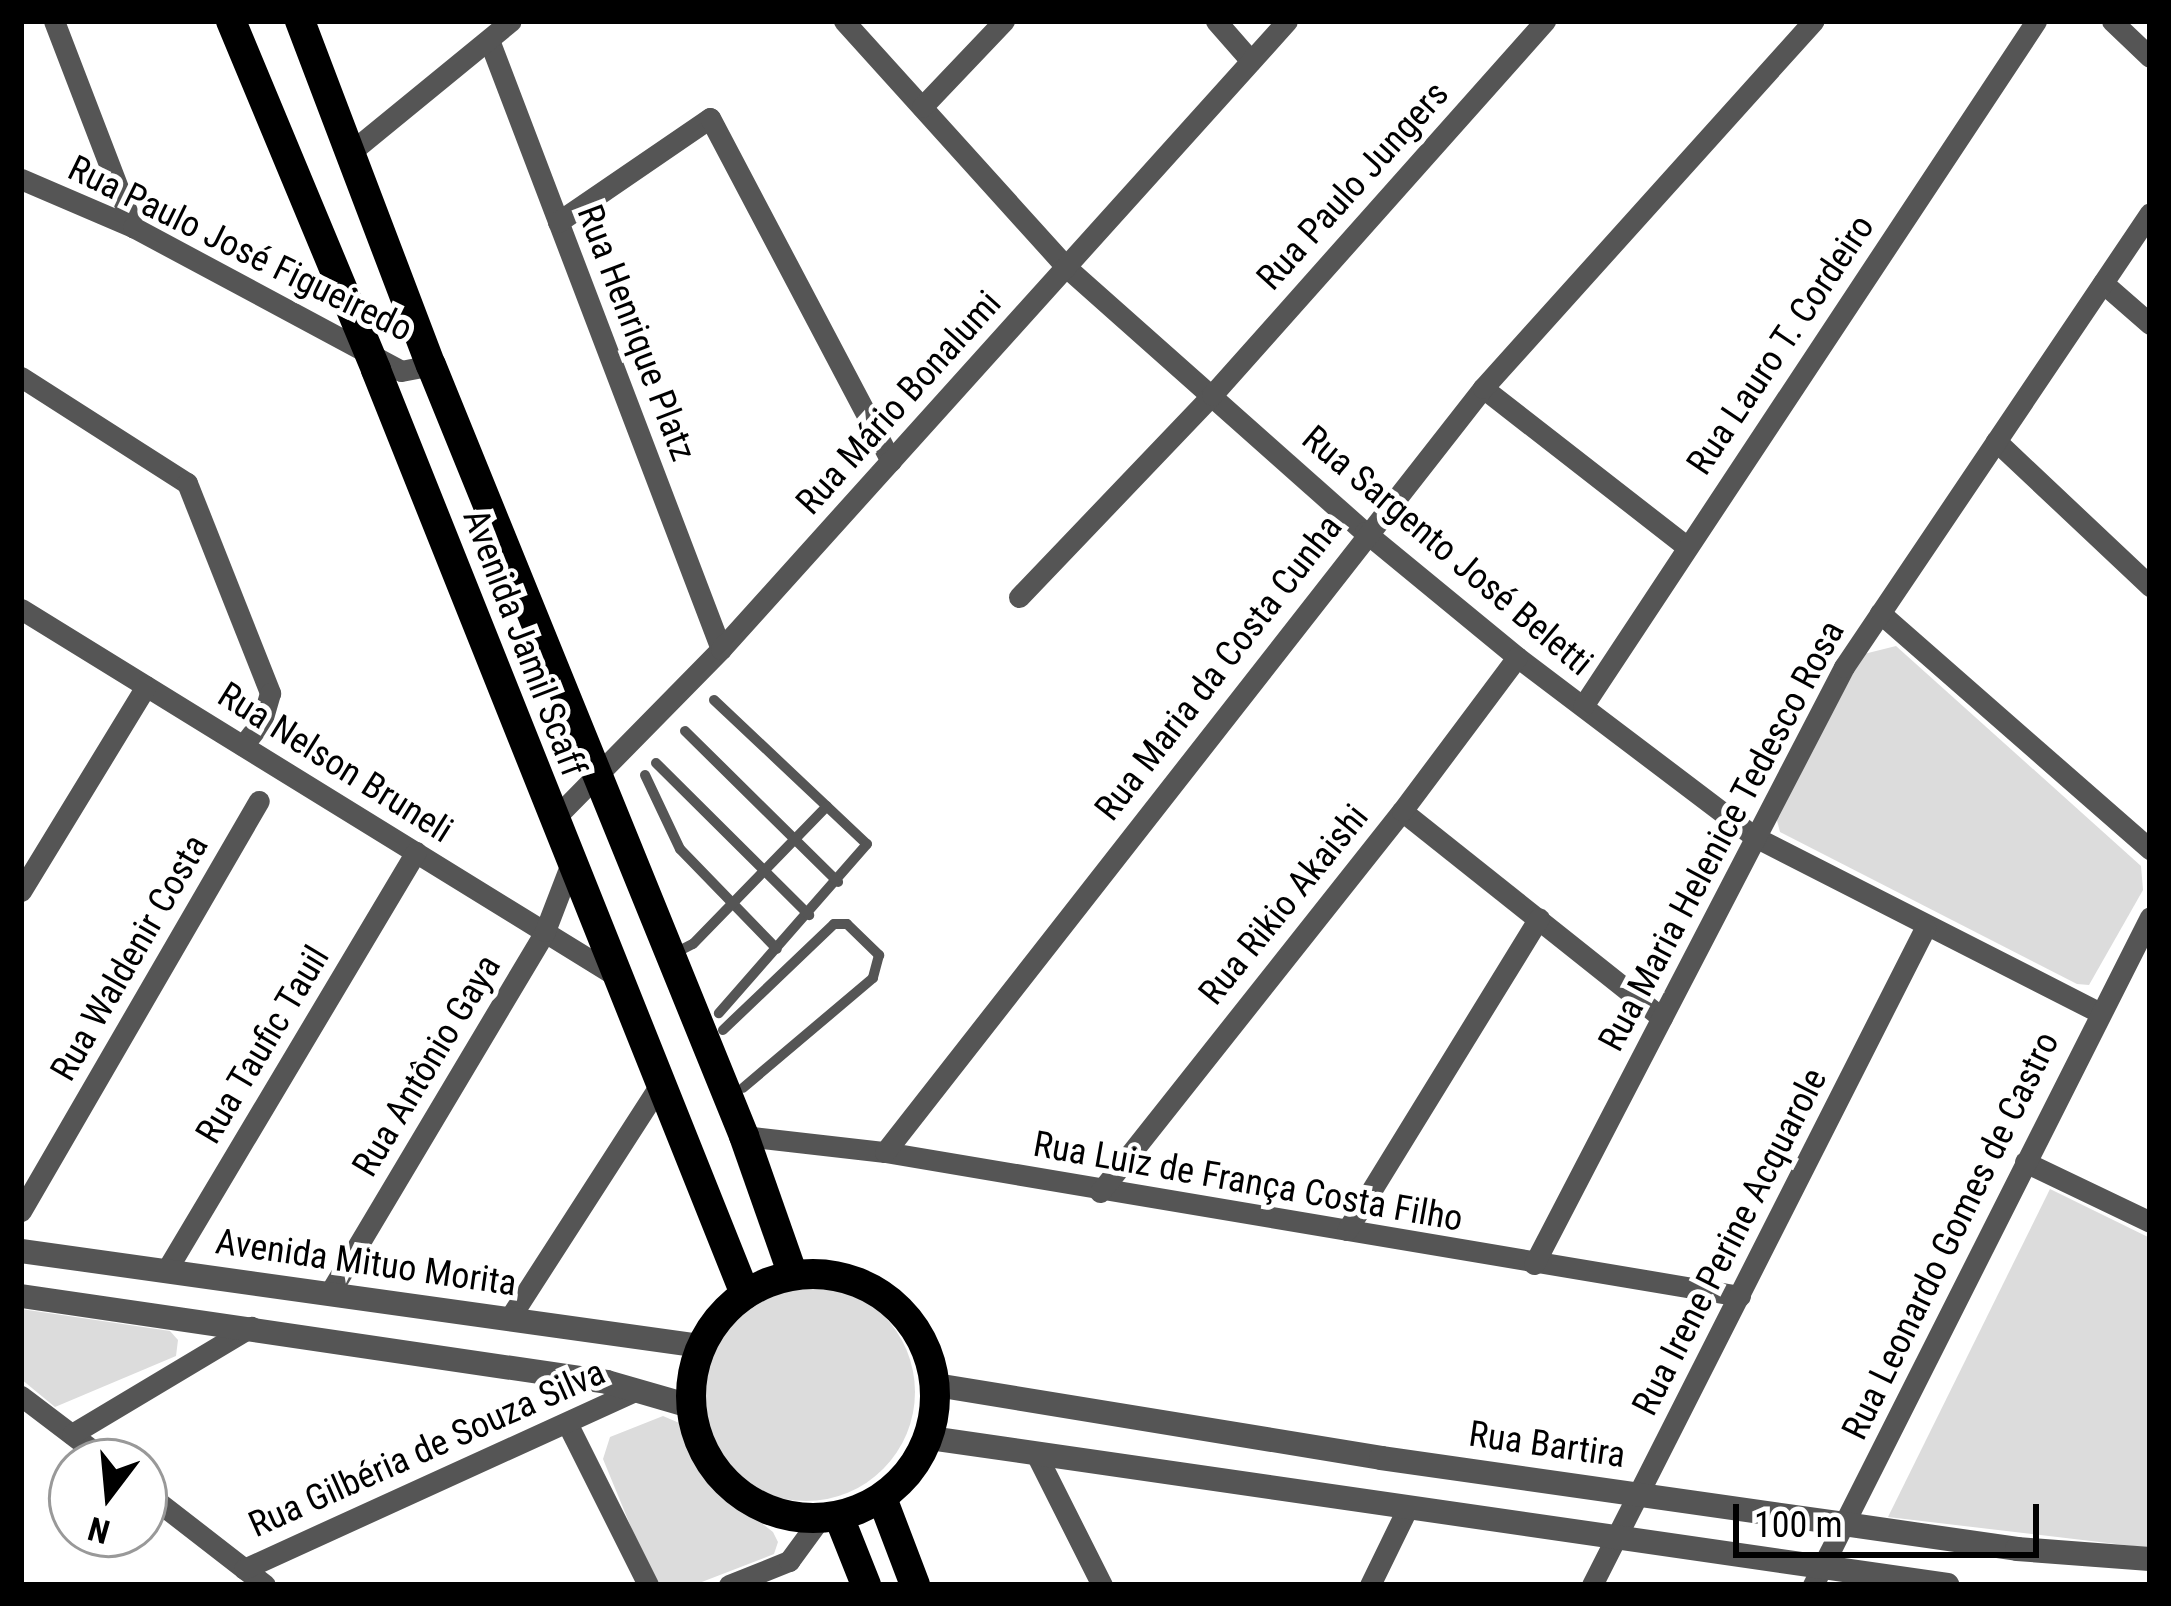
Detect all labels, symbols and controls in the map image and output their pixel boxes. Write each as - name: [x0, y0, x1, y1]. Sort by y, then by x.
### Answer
- street label: Rua Paulo Jungers: [1248, 73, 1458, 299]
- street label: Rua Paulo José Figueiredo: [61, 147, 419, 351]
- street label: Rua Henrique Platz: [567, 199, 705, 467]
- street label: Rua Lauro T. Cordeiro: [1678, 207, 1884, 483]
- street label: Rua Mário Bonalumi: [787, 282, 1011, 524]
- street label: Rua Sargento José Beletti: [1293, 417, 1601, 685]
- street label: Avenida Jamil Scaff: [453, 503, 595, 783]
- street label: Rua Maria da Costa Cunha: [1086, 507, 1352, 829]
- street label: Rua Maria Helenice Tedesco Rosa: [1590, 613, 1854, 1059]
- street label: Rua Nelson Bruneli: [210, 674, 460, 852]
- street label: Rua Rikio Akaishi: [1190, 796, 1378, 1014]
- street label: Rua Waldenir Costa: [42, 827, 218, 1089]
- street label: Rua Taufic Tauil: [187, 938, 339, 1152]
- street label: Rua Antônio Gaya: [344, 947, 510, 1185]
- street label: Rua Leonardo Gomes de Castro: [1833, 1025, 2069, 1447]
- street label: Rua Irene Perine Acquarole: [1624, 1061, 1836, 1423]
- street label: Rua Luiz de França Costa Filho: [1030, 1123, 1466, 1241]
- street label: Avenida Mituo Morita: [213, 1221, 519, 1305]
- street label: Rua Gilbéria de Souza Silva: [242, 1351, 612, 1547]
- street label: Rua Bartira: [1466, 1413, 1628, 1477]
- north arrow: [48, 1438, 168, 1558]
- scale bar: [1739, 1480, 2045, 1554]
- text: 100 m: [1754, 1504, 1843, 1546]
- text: N: [84, 1509, 114, 1552]

